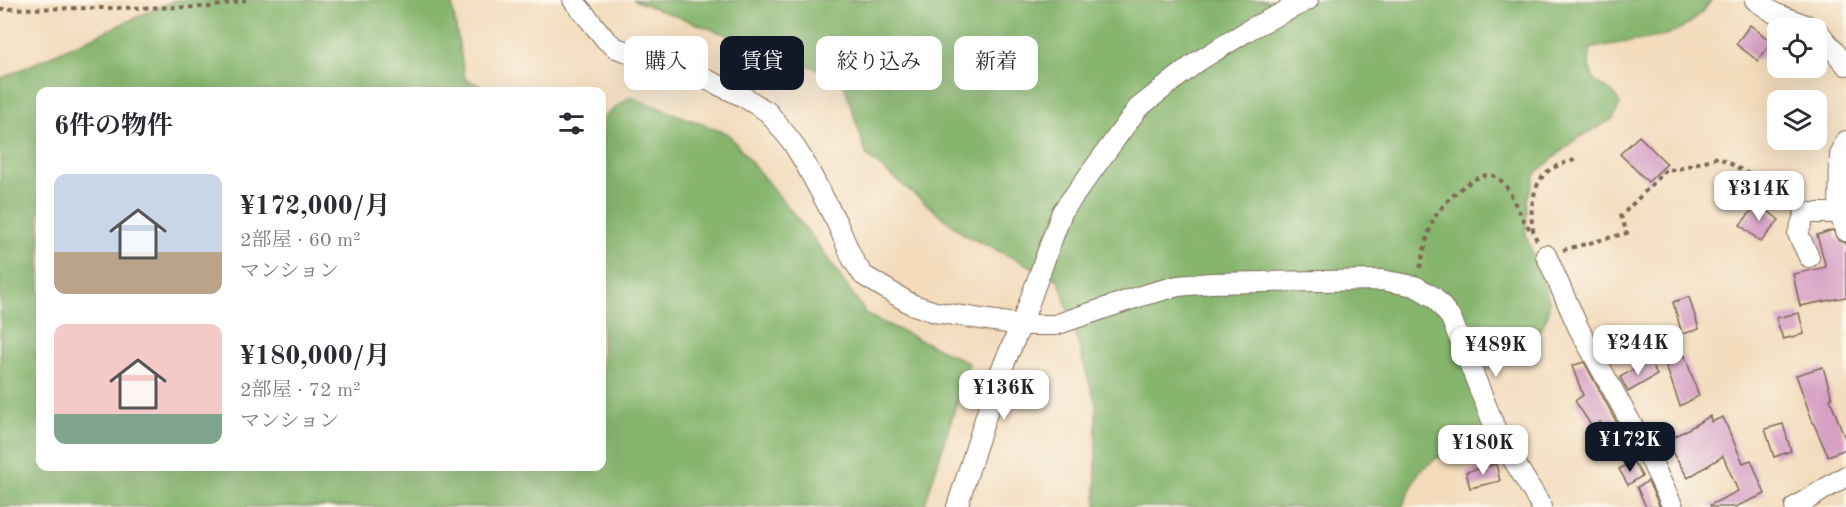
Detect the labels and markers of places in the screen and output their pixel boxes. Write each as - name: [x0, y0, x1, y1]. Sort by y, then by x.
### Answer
- pin: ¥314K: [1717, 171, 1801, 222]
- pin: ¥244K: [1596, 325, 1680, 376]
- pin: ¥489K: [1454, 327, 1538, 378]
- pin: ¥136K: [962, 370, 1046, 421]
- pin: ¥172K: [1588, 422, 1672, 473]
- pin: ¥180K: [1441, 425, 1525, 476]

